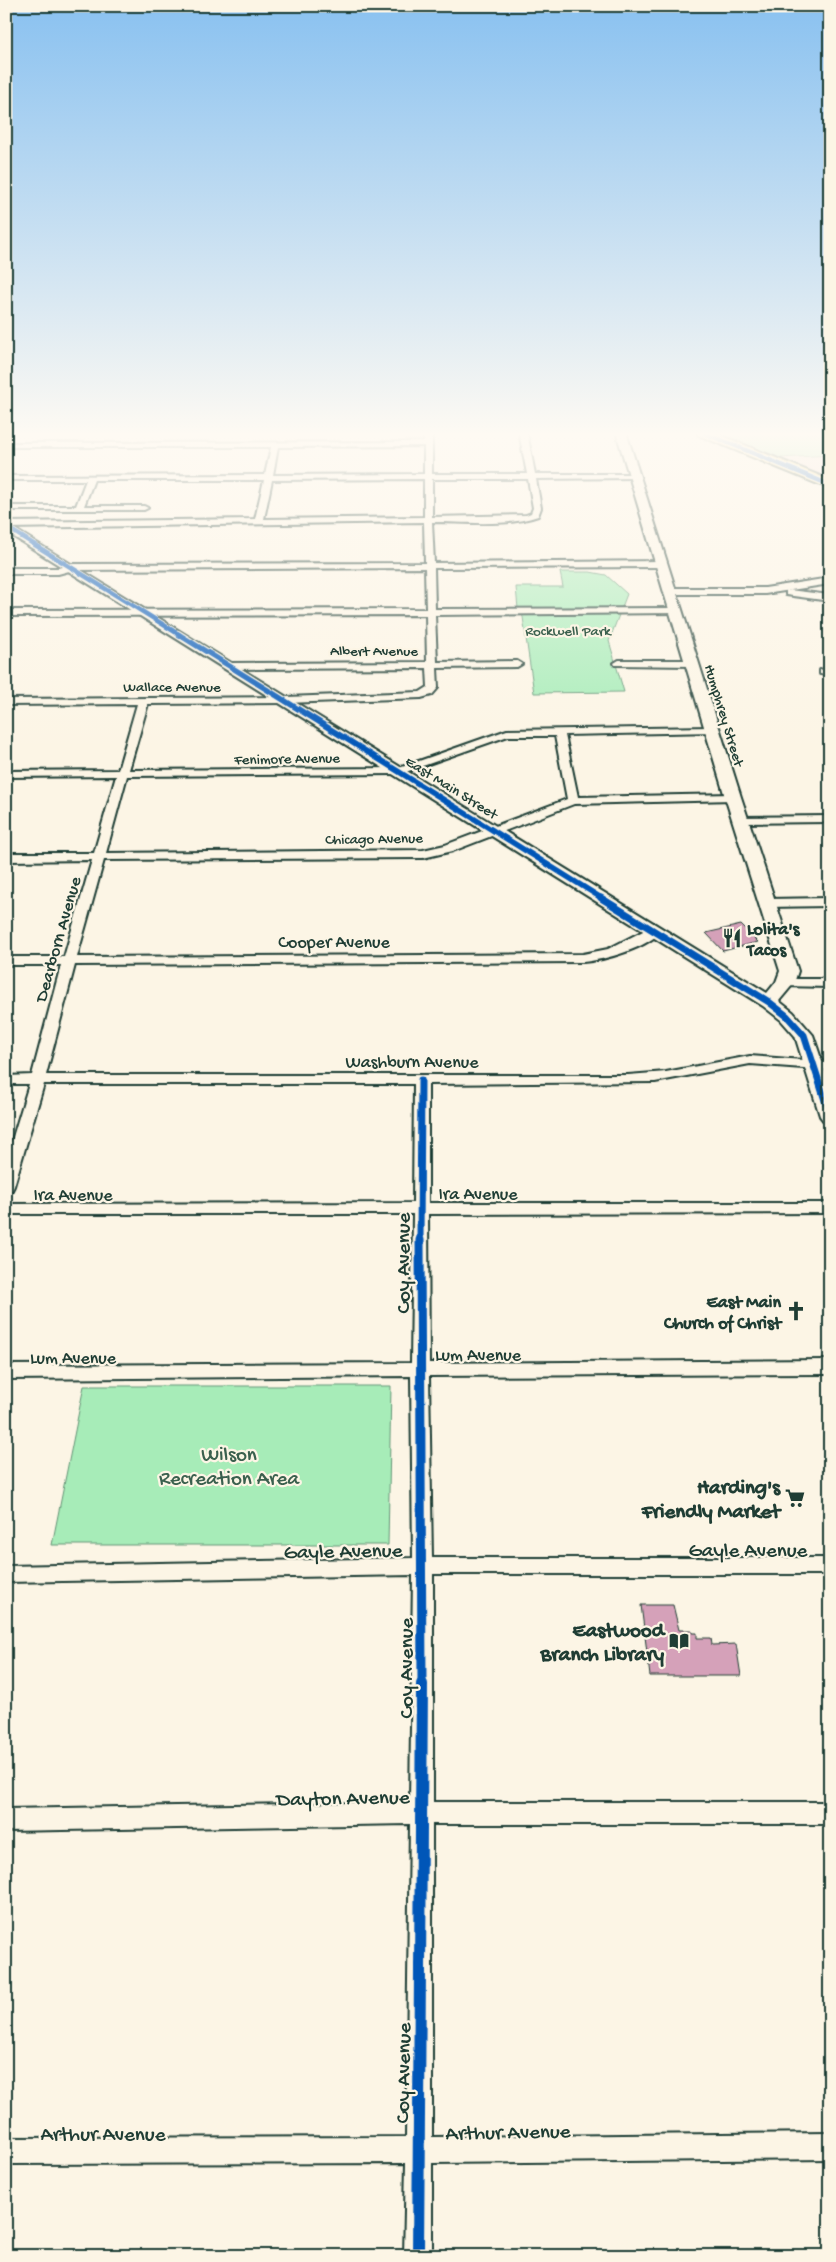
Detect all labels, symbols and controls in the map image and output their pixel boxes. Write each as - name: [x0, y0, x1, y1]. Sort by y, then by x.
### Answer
- park label: Rockwell Park: [525, 623, 612, 641]
- street label: Albert Avenue: [330, 643, 418, 661]
- street label: Humphrey Street: [699, 662, 748, 771]
- street label: Wallace Avenue: [123, 679, 221, 697]
- street label: Fenimore Avenue: [233, 750, 340, 770]
- street label: East Main Street: [401, 753, 502, 825]
- street label: Chicago Avenue: [325, 830, 423, 850]
- street label: Dearborn Avenue: [31, 874, 88, 1006]
- place label: Lolita's Tacos: [745, 920, 801, 962]
- restaurant icon: Lolita's Tacos: [721, 927, 743, 949]
- street label: Cooper Avenue: [278, 933, 390, 954]
- street label: Washburn Avenue: [346, 1053, 479, 1074]
- street label: Ira Avenue: [438, 1185, 518, 1206]
- street label: Ira Avenue: [33, 1186, 113, 1207]
- street label: Coy Avenue: [393, 1211, 418, 1313]
- place label: East Main Church of Christ: [663, 1293, 783, 1335]
- church icon: East Main Church of Christ: [785, 1300, 807, 1322]
- street label: Lum Avenue: [435, 1346, 522, 1367]
- street label: Lum Avenue: [30, 1349, 117, 1370]
- park label: Wilson Recreation Area: [159, 1444, 300, 1493]
- place label: Harding's Friendly Market: [641, 1477, 782, 1526]
- supermarket icon: Harding's Friendly Market: [784, 1487, 806, 1509]
- street label: Gayle Avenue: [283, 1540, 404, 1567]
- street label: Gayle Avenue: [689, 1540, 809, 1565]
- street label: Coy Avenue: [396, 1616, 421, 1718]
- place label: Eastwood Branch Library: [540, 1620, 667, 1669]
- library icon: Eastwood Branch Library: [668, 1630, 690, 1652]
- street label: Dayton Avenue: [274, 1787, 411, 1814]
- street label: Coy Avenue: [392, 2021, 419, 2124]
- street label: Arthur Avenue: [445, 2121, 572, 2148]
- street label: Arthur Avenue: [40, 2124, 167, 2149]

